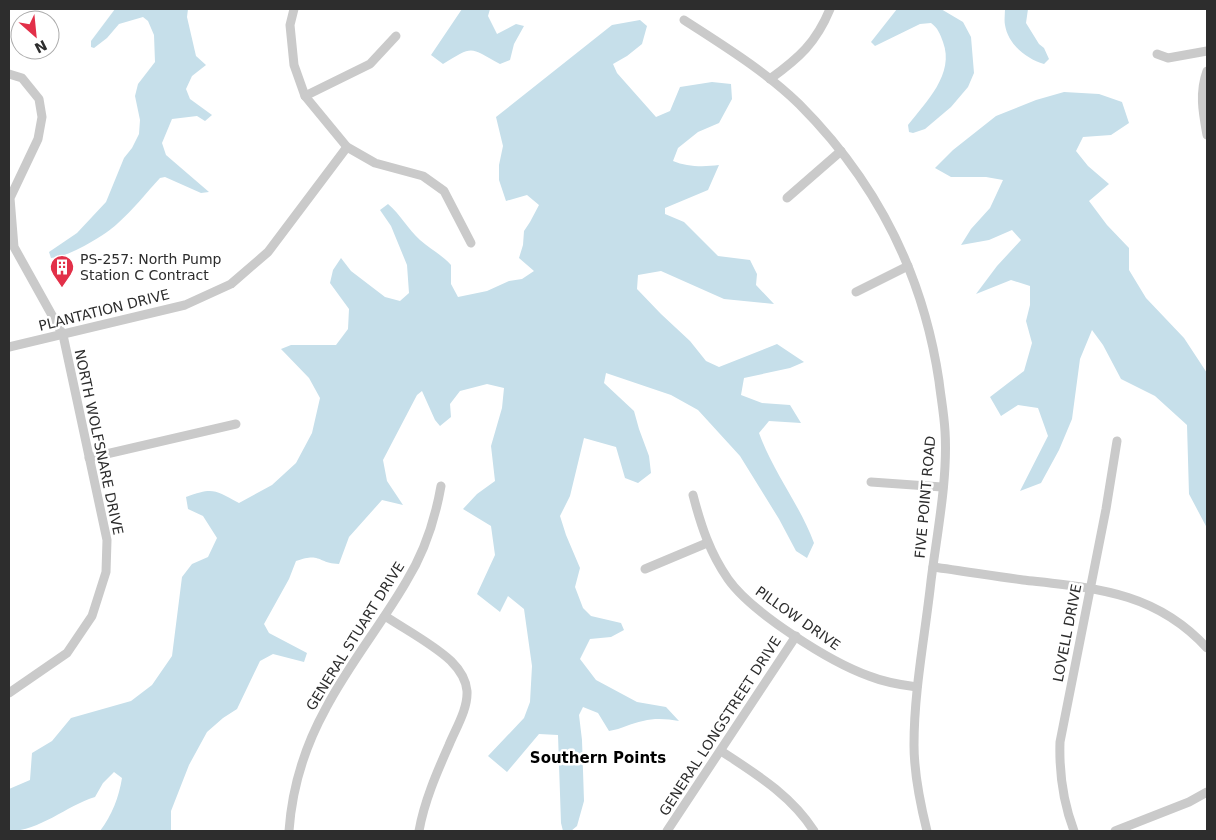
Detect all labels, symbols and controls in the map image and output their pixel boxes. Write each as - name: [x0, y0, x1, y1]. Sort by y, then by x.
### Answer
- north arrow: [10, 10, 60, 60]
- text: N: [32, 37, 50, 56]
- place label: PS-257: North Pump Station C Contract: [80, 251, 222, 283]
- building icon: PS-257: North Pump Station C Contract: [49, 254, 75, 288]
- street label: PLANTATION DRIVE: [37, 286, 171, 334]
- street label: NORTH WOLFSNARE DRIVE: [72, 348, 126, 536]
- street label: FIVE POINT ROAD: [912, 435, 938, 559]
- street label: GENERAL STUART DRIVE: [303, 559, 407, 713]
- street label: PILLOW DRIVE: [752, 583, 844, 653]
- street label: LOVELL DRIVE: [1050, 583, 1084, 683]
- street label: GENERAL LONGSTREET DRIVE: [656, 633, 784, 819]
- district label: Southern Points: [530, 749, 666, 767]

